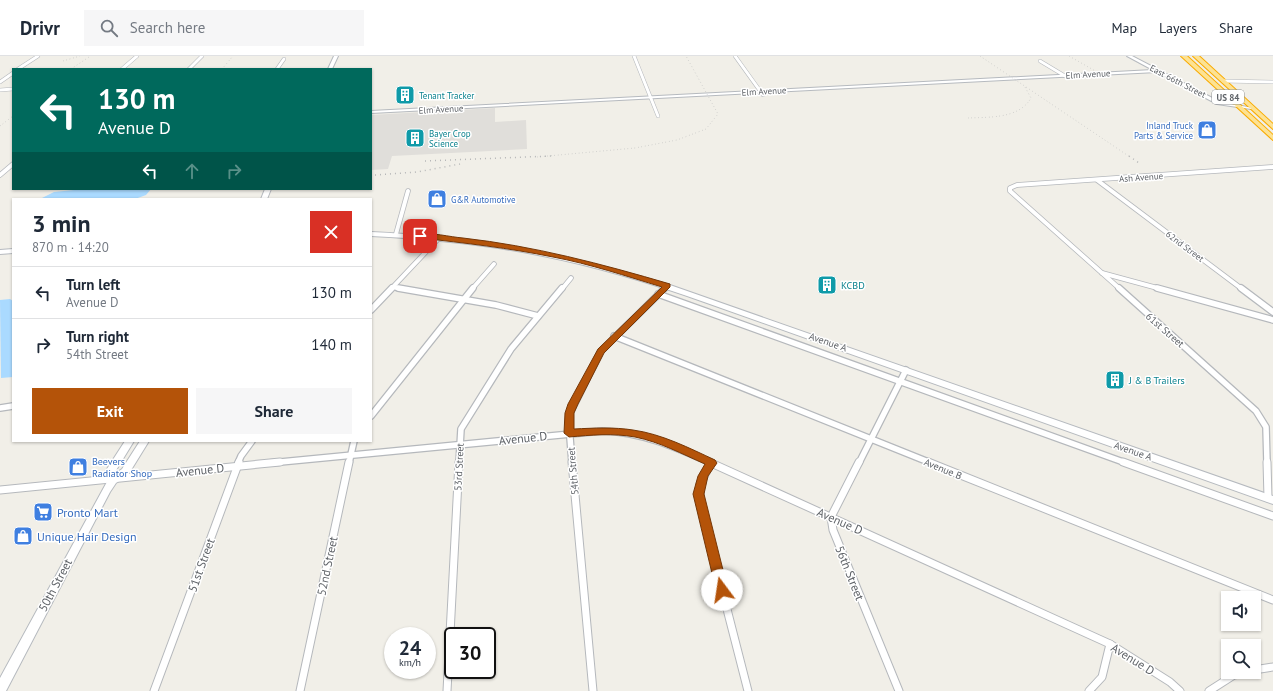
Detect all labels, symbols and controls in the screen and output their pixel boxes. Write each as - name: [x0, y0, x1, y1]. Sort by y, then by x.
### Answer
- search box: [84, 10, 364, 46]
- text: Drivr: [20, 16, 60, 40]
- icon: search: [98, 17, 120, 39]
- text: Search here: [130, 18, 205, 37]
- text: Map: [1111, 19, 1137, 37]
- text: Layers: [1159, 19, 1197, 37]
- text: Share: [1219, 19, 1253, 37]
- street label: East 66th Street: [1148, 62, 1208, 100]
- street label: Elm Avenue: [1065, 67, 1111, 81]
- text: 130 m: [98, 80, 175, 117]
- icon: left: [32, 84, 84, 136]
- building icon: Tenant Tracker: [394, 84, 416, 106]
- street label: Elm Avenue: [741, 84, 787, 98]
- place label: Tenant Tracker: [419, 90, 474, 101]
- road number: US 84: [1212, 90, 1244, 104]
- street label: Elm Avenue: [418, 102, 464, 116]
- text: Avenue D: [98, 116, 171, 139]
- shop icon: Inland Truck Parts & Service: [1196, 119, 1218, 141]
- place label: Inland Truck Parts & Service: [1134, 120, 1194, 141]
- building icon: Bayer Crop Science: [404, 127, 426, 149]
- place label: Bayer Crop Science: [429, 128, 471, 149]
- icon: left: [139, 160, 161, 182]
- icon: ahead: [181, 160, 203, 182]
- icon: right: [223, 160, 245, 182]
- street label: Ash Avenue: [1119, 170, 1164, 184]
- shop icon: G&R Automotive: [426, 188, 448, 210]
- place label: G&R Automotive: [451, 194, 516, 205]
- text: 3 min: [32, 208, 91, 239]
- button: close: [310, 211, 352, 253]
- pin: [403, 219, 437, 253]
- icon: arrive: [409, 225, 431, 247]
- street label: 62nd Street: [1164, 228, 1206, 264]
- text: 870 m · 14:20: [32, 239, 109, 256]
- building icon: KCBD: [816, 274, 838, 296]
- text: Turn left: [66, 275, 120, 294]
- place label: KCBD: [841, 279, 865, 292]
- icon: left: [32, 282, 54, 304]
- text: 130 m: [311, 283, 352, 302]
- text: Avenue D: [66, 294, 119, 311]
- street label: 61st Street: [1143, 310, 1187, 351]
- text: Turn right: [66, 327, 129, 346]
- street label: Avenue A: [807, 329, 849, 355]
- icon: right: [32, 334, 54, 356]
- text: 140 m: [311, 335, 352, 354]
- text: 54th Street: [66, 346, 128, 363]
- building icon: J & B Trailers: [1104, 369, 1126, 391]
- place label: J & B Trailers: [1128, 374, 1185, 387]
- button: Exit: [32, 388, 188, 434]
- button: Share: [196, 388, 352, 434]
- street label: Avenue D: [498, 428, 548, 448]
- street label: Avenue A: [1112, 438, 1154, 464]
- street label: 53rd Street: [451, 442, 467, 491]
- street label: 54th Street: [564, 446, 582, 495]
- place label: Beevers Radiator Shop: [92, 455, 152, 480]
- shop icon: Beevers Radiator Shop: [67, 456, 89, 478]
- street label: Avenue B: [922, 456, 964, 483]
- street label: Avenue D: [175, 460, 225, 480]
- supermarket icon: Pronto Mart: [32, 501, 54, 523]
- street label: Avenue D: [815, 504, 865, 538]
- place label: Pronto Mart: [57, 505, 118, 520]
- shop icon: Unique Hair Design: [12, 525, 34, 547]
- place label: Unique Hair Design: [37, 529, 137, 544]
- street label: 52nd Street: [313, 535, 341, 597]
- street label: 51st Street: [184, 536, 218, 594]
- street label: 56th Street: [832, 543, 868, 603]
- street label: 50th Street: [35, 556, 75, 614]
- position arrow: [701, 569, 743, 611]
- map controls: [1221, 591, 1261, 679]
- button: sound: [1221, 591, 1261, 631]
- speed limit sign: 30: [444, 627, 496, 679]
- text: 24: [399, 635, 421, 661]
- button: search: [1221, 639, 1261, 679]
- street label: Avenue D: [1108, 640, 1158, 678]
- text: km/h: [399, 656, 421, 669]

